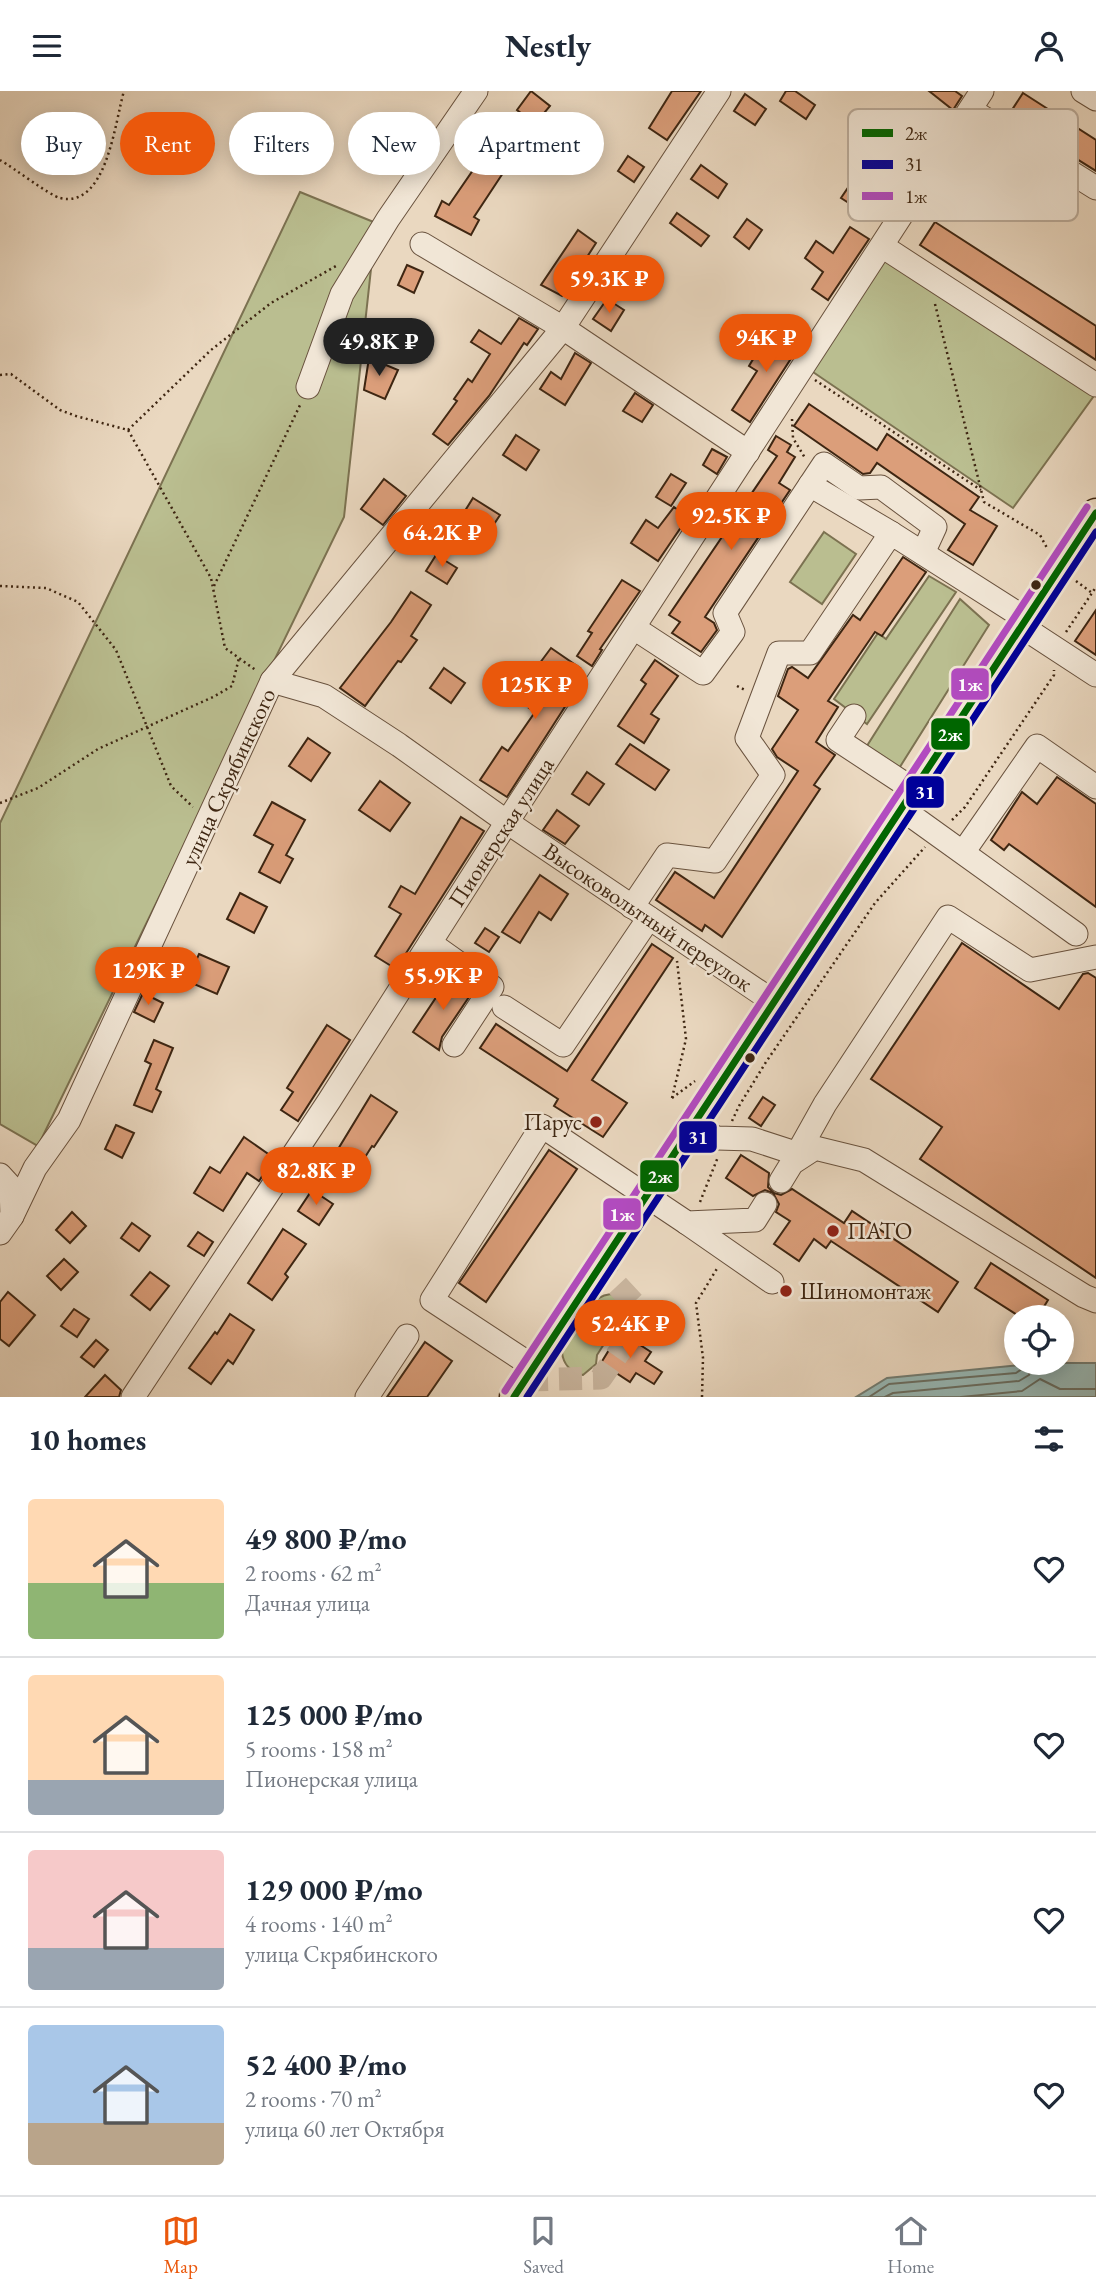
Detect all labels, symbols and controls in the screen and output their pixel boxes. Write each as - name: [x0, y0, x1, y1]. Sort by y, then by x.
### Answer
- text: Nestly: [505, 25, 591, 67]
- icon: menu: [28, 27, 66, 65]
- icon: person: [1030, 27, 1068, 65]
- legend: [848, 109, 1078, 221]
- chip: Buy: [21, 112, 106, 175]
- chip: Rent: [120, 112, 215, 175]
- chip: Filters: [229, 112, 334, 175]
- chip: New: [348, 112, 440, 175]
- chip: Apartment: [454, 112, 604, 175]
- text: 2ж: [905, 121, 928, 146]
- text: 31: [905, 152, 923, 177]
- text: 1ж: [905, 184, 928, 209]
- pin: 59.3K ₽: [544, 255, 674, 315]
- text: 59.3K ₽: [569, 263, 649, 293]
- pin: 94K ₽: [717, 315, 815, 374]
- pin: 49.8K ₽: [314, 319, 444, 378]
- text: 94K ₽: [735, 322, 797, 352]
- text: 49.8K ₽: [339, 326, 419, 356]
- pin: 92.5K ₽: [666, 493, 796, 552]
- text: 92.5K ₽: [691, 500, 771, 530]
- pin: 64.2K ₽: [377, 510, 507, 569]
- text: 64.2K ₽: [402, 517, 482, 547]
- unlabelled marker: [1029, 578, 1043, 592]
- pin: 125K ₽: [478, 661, 592, 721]
- line badge: 1ж: [950, 667, 990, 701]
- text: 125K ₽: [498, 669, 572, 699]
- text: 1ж: [957, 672, 983, 697]
- street label: улица Скрябинского: [174, 683, 282, 871]
- line badge: 2ж: [930, 717, 971, 751]
- text: 2ж: [937, 722, 963, 747]
- street label: Пионерская улица: [441, 751, 561, 913]
- line badge: 31: [905, 775, 945, 809]
- text: 31: [915, 780, 935, 805]
- street label: Высоковольтный переулок: [538, 836, 758, 998]
- pin: 129K ₽: [91, 947, 205, 1007]
- pin: 55.9K ₽: [378, 953, 508, 1012]
- text: 129K ₽: [111, 955, 185, 985]
- text: 55.9K ₽: [403, 960, 483, 990]
- unlabelled marker: [743, 1051, 757, 1065]
- place label: Парус: [524, 1107, 582, 1137]
- marker: Парус: [588, 1114, 604, 1130]
- line badge: 31: [678, 1120, 718, 1154]
- text: 31: [688, 1125, 708, 1150]
- pin: 82.8K ₽: [251, 1147, 381, 1207]
- text: 82.8K ₽: [276, 1155, 356, 1185]
- line badge: 2ж: [639, 1159, 680, 1193]
- text: 2ж: [647, 1164, 673, 1189]
- line badge: 1ж: [602, 1197, 642, 1231]
- text: 1ж: [609, 1202, 635, 1227]
- place label: ПАТО: [847, 1216, 912, 1246]
- marker: ПАТО: [825, 1223, 841, 1239]
- place label: Шиномонтаж: [800, 1276, 931, 1306]
- marker: Шиномонтаж: [778, 1283, 794, 1299]
- pin: 52.4K ₽: [565, 1301, 695, 1360]
- map controls: [1004, 1305, 1074, 1375]
- button: locate: [1004, 1305, 1074, 1375]
- text: 52.4K ₽: [590, 1308, 670, 1338]
- text: 10 homes: [28, 1420, 146, 1459]
- icon: filters: [1030, 1420, 1068, 1458]
- text: 49 800 ₽/mo: [245, 1519, 407, 1558]
- icon: home: [84, 1527, 168, 1611]
- icon: heart: [1030, 1550, 1068, 1588]
- text: 2 rooms · 62 m²: [245, 1558, 382, 1588]
- text: Дачная улица: [245, 1588, 370, 1618]
- text: 125 000 ₽/mo: [245, 1695, 423, 1734]
- icon: home: [84, 1703, 168, 1787]
- icon: heart: [1030, 1726, 1068, 1764]
- text: 5 rooms · 158 m²: [245, 1734, 393, 1764]
- text: Пионерская улица: [245, 1764, 418, 1794]
- text: 129 000 ₽/mo: [245, 1870, 423, 1909]
- icon: home: [84, 1878, 168, 1962]
- icon: heart: [1030, 1901, 1068, 1939]
- text: 4 rooms · 140 m²: [245, 1909, 393, 1939]
- text: улица Скрябинского: [245, 1939, 438, 1969]
- text: 52 400 ₽/mo: [245, 2045, 407, 2084]
- icon: home: [84, 2053, 168, 2137]
- icon: heart: [1030, 2076, 1068, 2114]
- text: 2 rooms · 70 m²: [245, 2084, 382, 2114]
- text: улица 60 лет Октября: [245, 2114, 444, 2144]
- tab: Map: [162, 2212, 200, 2279]
- tab: Saved: [523, 2212, 564, 2279]
- tab: Home: [887, 2212, 934, 2279]

